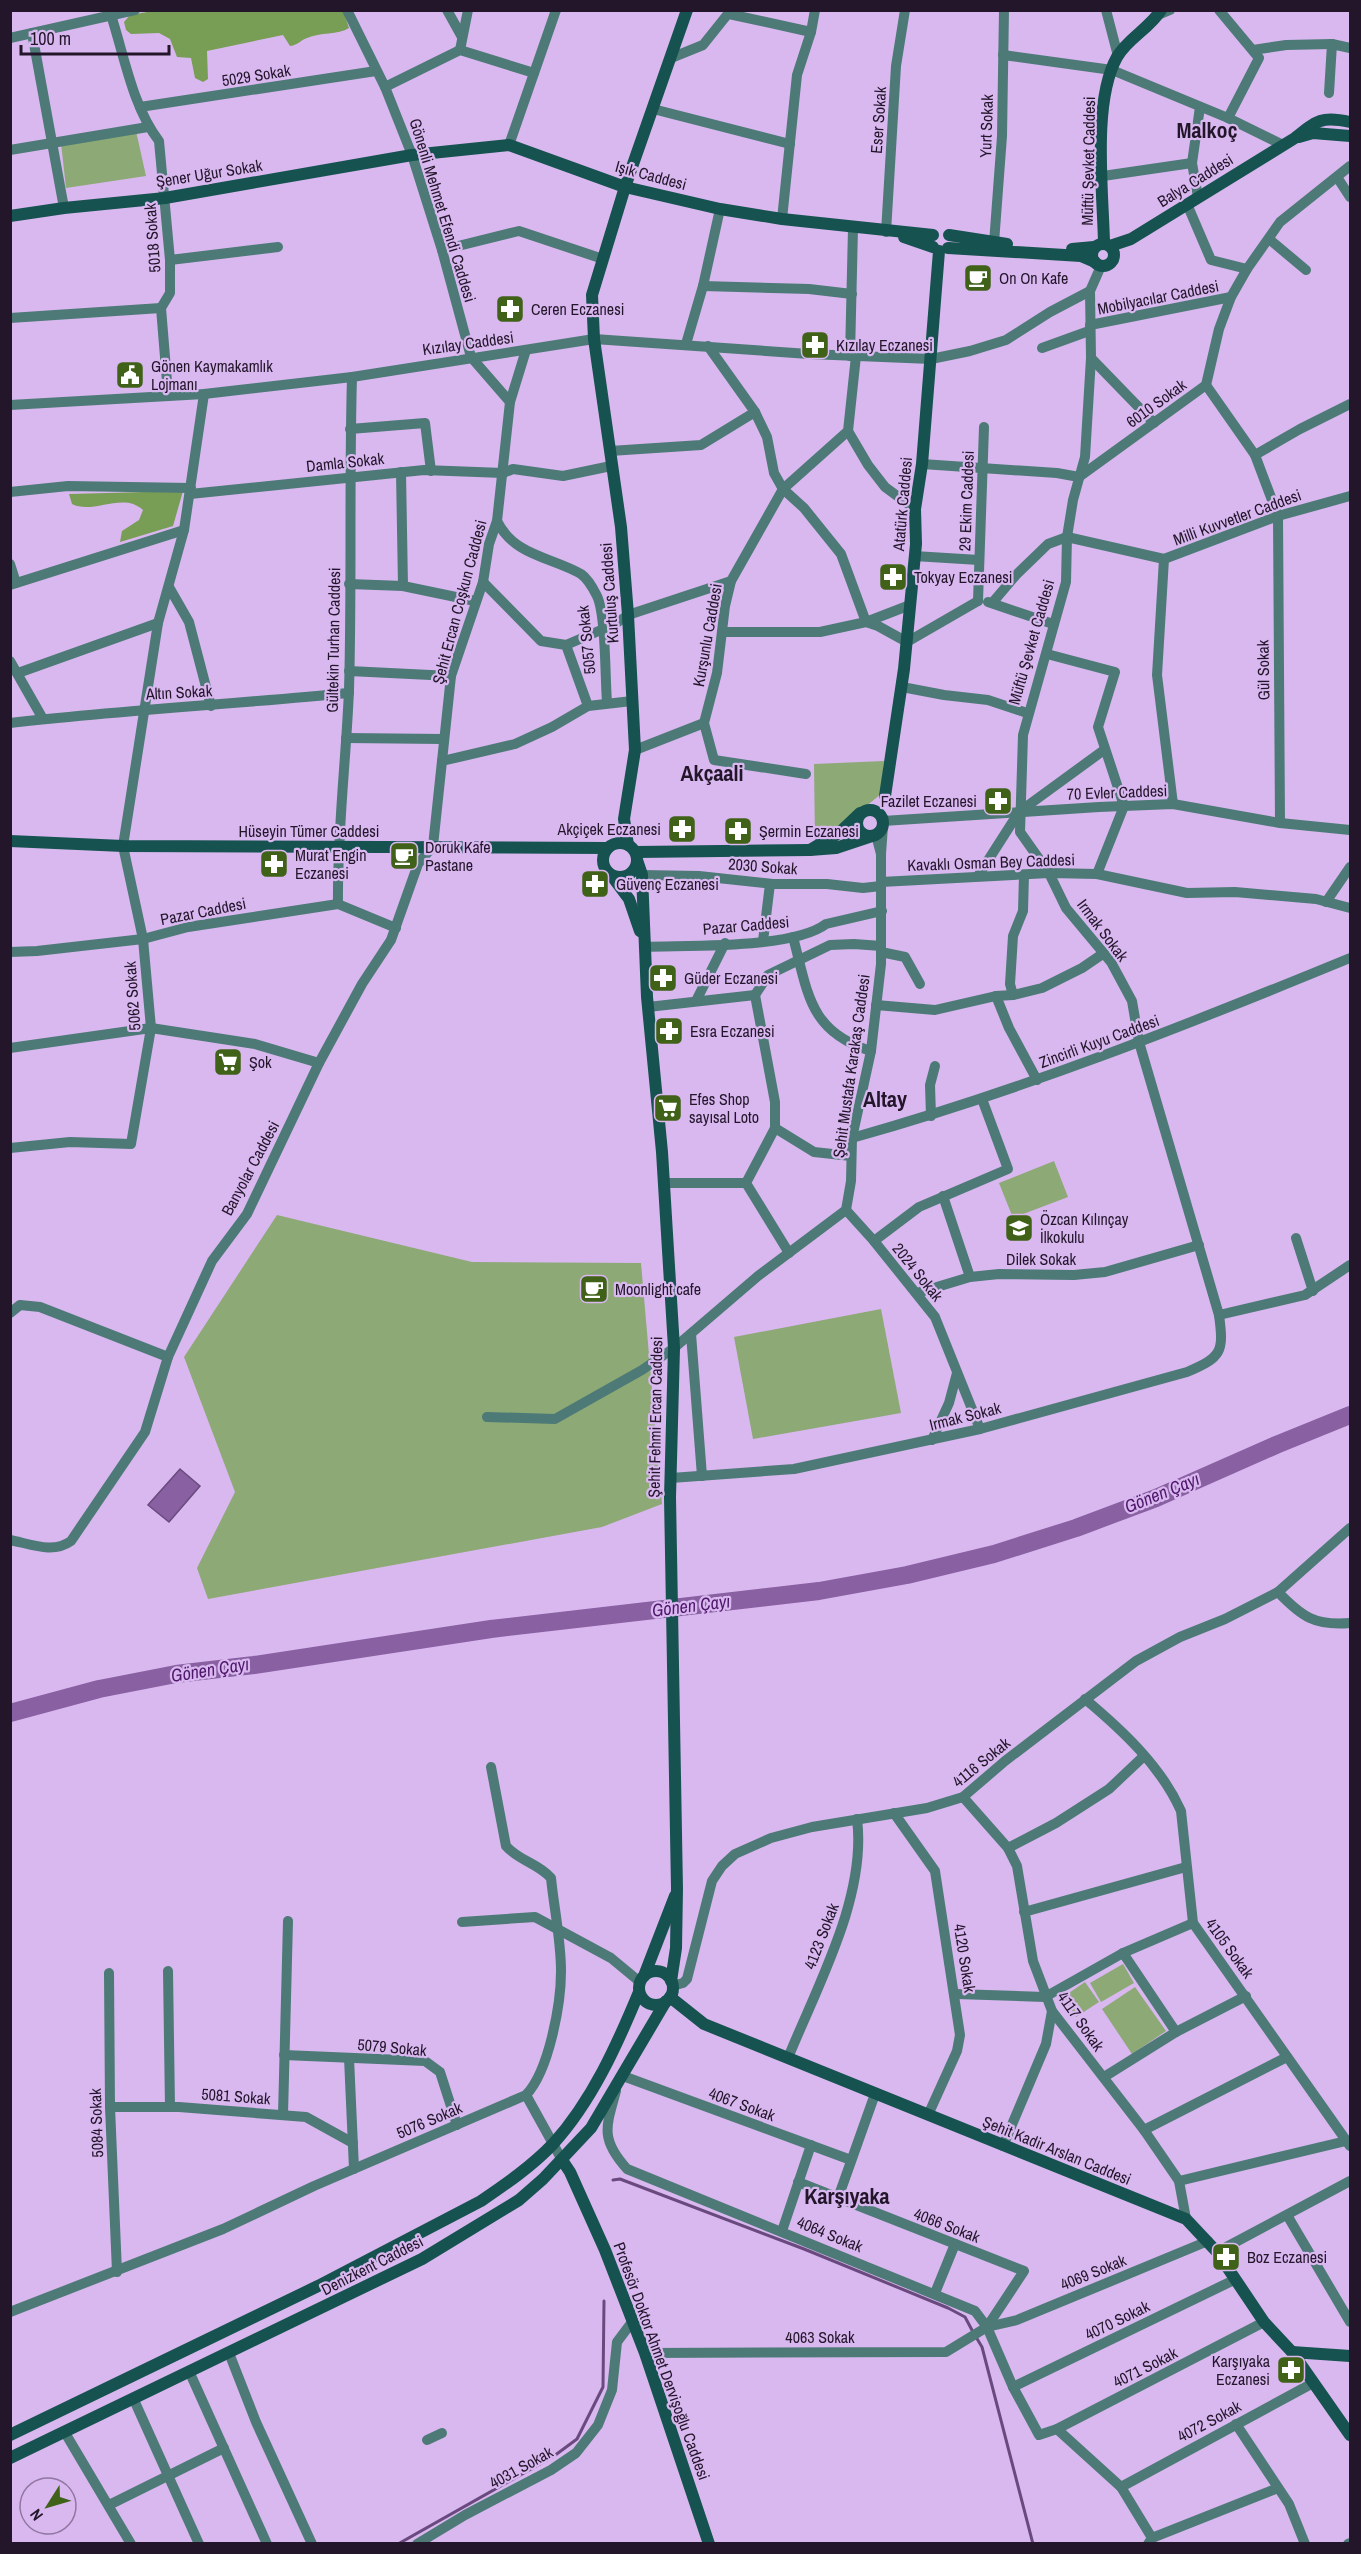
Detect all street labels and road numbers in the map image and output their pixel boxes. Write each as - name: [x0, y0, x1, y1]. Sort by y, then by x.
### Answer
- street label: 5029 Sokak: [220, 59, 292, 91]
- street label: Eser Sokak: [865, 85, 891, 154]
- street label: Yurt Sokak: [974, 93, 998, 158]
- street label: Müftü Şevket Caddesi: [1076, 96, 1100, 226]
- street label: Gönenli Mehmet Efendi Caddesi: [405, 115, 481, 305]
- street label: Balya Caddesi: [1153, 148, 1237, 212]
- street label: Şener Uğur Sokak: [154, 154, 264, 192]
- street label: Işık Caddesi: [613, 155, 689, 195]
- street label: 5018 Sokak: [139, 202, 165, 273]
- street label: Mobilyacılar Caddesi: [1095, 274, 1221, 320]
- street label: Kızılay Caddesi: [421, 326, 515, 360]
- street label: 6010 Sokak: [1122, 373, 1191, 432]
- street label: Damla Sokak: [305, 447, 385, 477]
- street label: 29 Ekim Caddesi: [953, 450, 979, 552]
- street label: Atatürk Caddesi: [887, 456, 917, 553]
- street label: Milli Kuvvetler Caddesi: [1170, 484, 1304, 550]
- street label: Şehit Ercan Coşkun Caddesi: [426, 517, 492, 687]
- street label: Kurtuluş Caddesi: [595, 542, 623, 644]
- street label: Gültekin Turhan Caddesi: [321, 567, 345, 713]
- street label: Müftü Şevket Caddesi: [1003, 577, 1059, 707]
- street label: Kurşunlu Caddesi: [687, 582, 727, 688]
- street label: 5057 Sokak: [571, 604, 601, 676]
- street label: Gül Sokak: [1251, 639, 1275, 700]
- street label: Altın Sokak: [144, 679, 213, 705]
- street label: 70 Evler Caddesi: [1066, 779, 1168, 805]
- street label: Hüseyin Tümer Caddesi: [239, 820, 379, 842]
- street label: Kavaklı Osman Bey Caddesi: [907, 848, 1075, 876]
- street label: 2030 Sokak: [728, 853, 799, 879]
- street label: Pazar Caddesi: [158, 892, 248, 930]
- street label: Irmak Sokak: [1072, 894, 1134, 966]
- street label: Pazar Caddesi: [702, 910, 790, 940]
- street label: 5062 Sokak: [119, 960, 145, 1031]
- street label: Şehit Mustafa Karakaş Caddesi: [827, 973, 875, 1159]
- street label: Zincirli Kuyu Caddesi: [1036, 1009, 1162, 1073]
- street label: Banyolar Caddesi: [216, 1117, 284, 1219]
- street label: 2024 Sokak: [888, 1238, 949, 1306]
- street label: Dilek Sokak: [1006, 1248, 1076, 1270]
- street label: Şehit Fehmi Ercan Caddesi: [643, 1336, 667, 1498]
- street label: Irmak Sokak: [927, 1396, 1003, 1435]
- street label: 4116 Sokak: [948, 1732, 1015, 1792]
- street label: 4123 Sokak: [798, 1899, 844, 1972]
- street label: 4105 Sokak: [1201, 1914, 1260, 1983]
- street label: 4120 Sokak: [949, 1922, 981, 1994]
- street label: 4117 Sokak: [1052, 1987, 1110, 2056]
- street label: 5079 Sokak: [357, 2033, 428, 2061]
- street label: 4067 Sokak: [706, 2082, 779, 2126]
- street label: 5081 Sokak: [201, 2083, 272, 2109]
- street label: 5084 Sokak: [84, 2088, 108, 2158]
- street label: 5076 Sokak: [393, 2096, 466, 2144]
- street label: Şehit Kadir Arslan Caddesi: [980, 2110, 1134, 2190]
- street label: 4066 Sokak: [911, 2202, 984, 2248]
- street label: 4064 Sokak: [794, 2211, 867, 2257]
- street label: Denizkent Caddesi: [317, 2230, 427, 2300]
- street label: Profesör Doktor Ahmet Dervişoğlu Caddesi: [609, 2239, 715, 2483]
- street label: 4069 Sokak: [1057, 2249, 1130, 2295]
- street label: 4070 Sokak: [1081, 2295, 1153, 2345]
- street label: 4063 Sokak: [785, 2326, 855, 2348]
- street label: 4071 Sokak: [1109, 2341, 1181, 2393]
- street label: 4072 Sokak: [1173, 2395, 1245, 2447]
- street label: 4031 Sokak: [485, 2440, 557, 2493]

